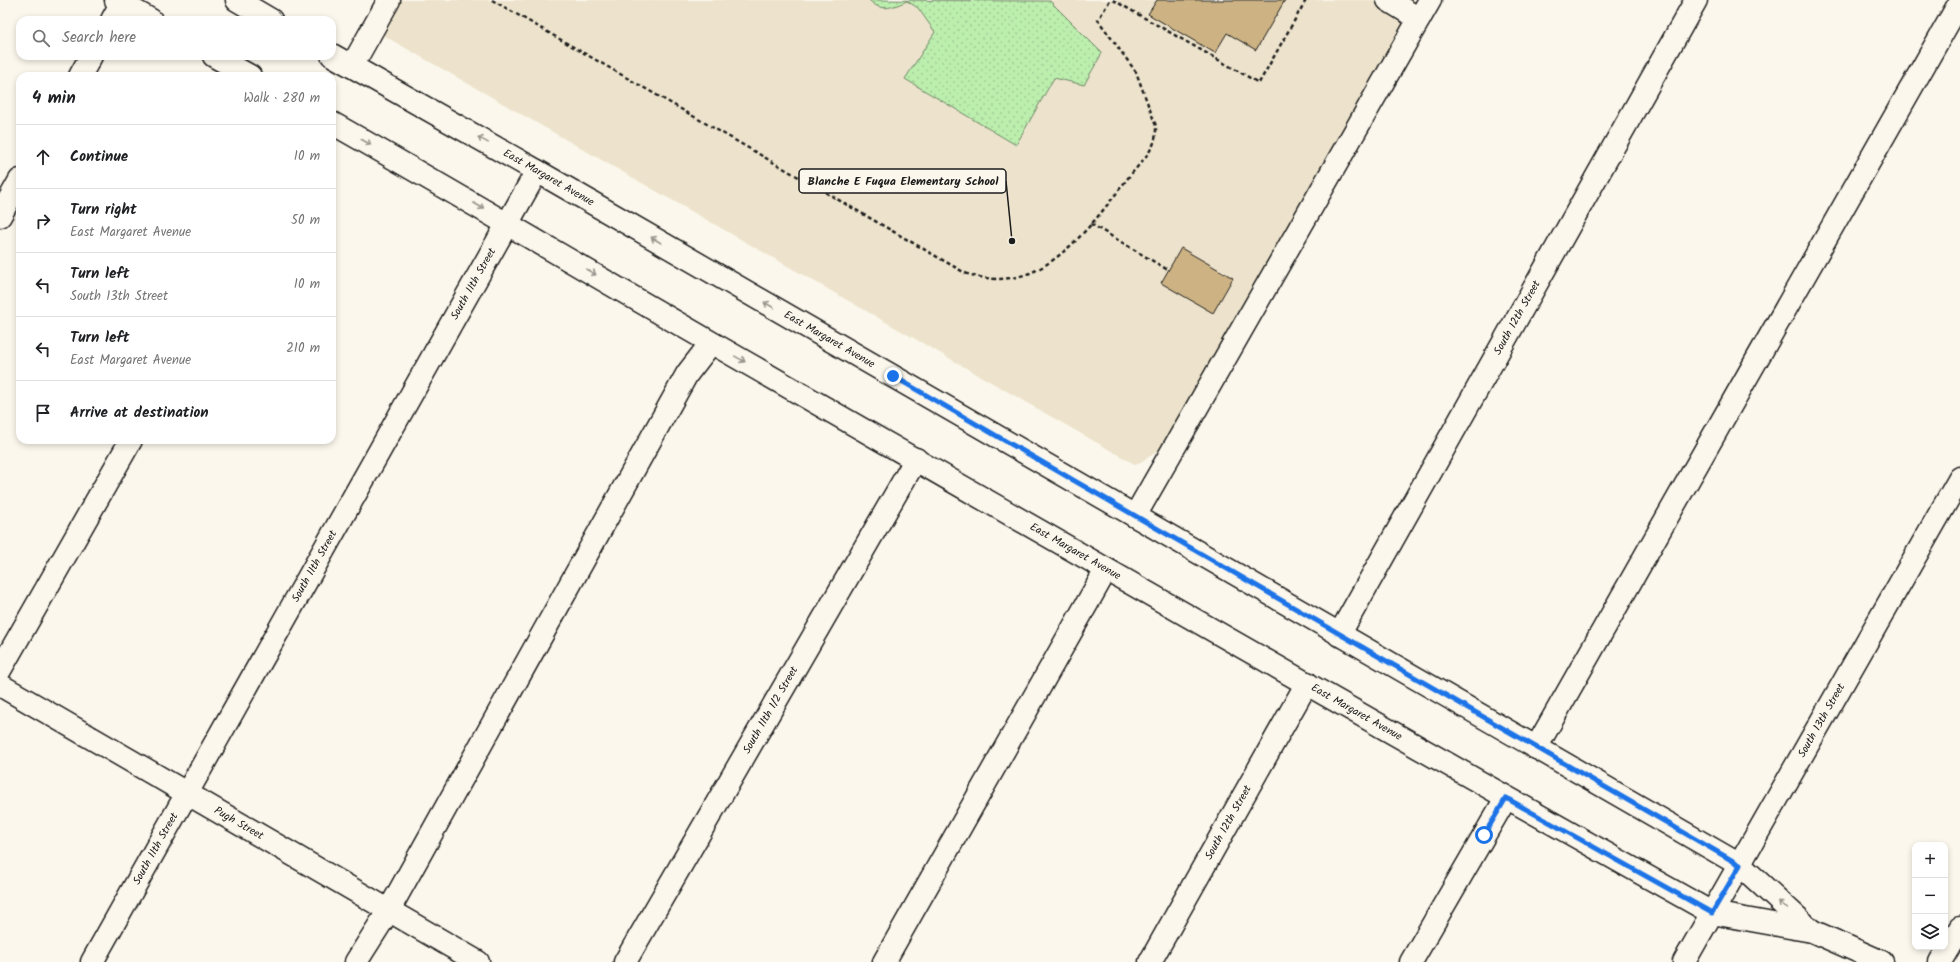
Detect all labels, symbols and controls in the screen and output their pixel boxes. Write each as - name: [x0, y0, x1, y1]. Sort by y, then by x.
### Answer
- search box: [16, 16, 336, 60]
- text: Search here: [62, 26, 136, 50]
- icon: search: [30, 27, 52, 49]
- text: 4 min: [32, 85, 76, 112]
- text: Walk · 280 m: [244, 88, 320, 109]
- one-way arrow: [477, 136, 489, 144]
- one-way arrow: [360, 139, 372, 147]
- text: Continue: [70, 145, 128, 169]
- street label: East Margaret Avenue: [500, 145, 598, 211]
- icon: ahead: [32, 146, 54, 168]
- text: 10 m: [294, 146, 320, 167]
- callout: Blanche E Fuqua Elementary School: [799, 169, 1006, 193]
- text: Blanche E Fuqua Elementary School: [807, 172, 999, 191]
- text: Turn right: [70, 198, 137, 222]
- one-way arrow: [473, 203, 485, 211]
- icon: right: [32, 210, 54, 232]
- text: 50 m: [291, 210, 320, 231]
- text: East Margaret Avenue: [70, 222, 191, 243]
- one-way arrow: [650, 235, 662, 243]
- street label: South 11th Street: [446, 244, 501, 323]
- text: Turn left: [70, 262, 130, 286]
- one-way arrow: [585, 268, 597, 276]
- icon: left: [32, 274, 54, 296]
- text: 10 m: [294, 274, 320, 295]
- street label: South 12th Street: [1489, 276, 1546, 358]
- text: South 13th Street: [70, 286, 168, 307]
- one-way arrow: [763, 300, 775, 308]
- street label: East Margaret Avenue: [780, 306, 878, 373]
- text: Turn left: [70, 326, 130, 350]
- icon: left: [32, 338, 54, 360]
- text: 210 m: [286, 338, 320, 359]
- text: East Margaret Avenue: [70, 350, 191, 371]
- one-way arrow: [734, 355, 746, 363]
- route end: [884, 367, 902, 385]
- text: Arrive at destination: [70, 401, 209, 425]
- icon: arrive: [32, 402, 54, 424]
- street label: East Margaret Avenue: [1026, 518, 1124, 585]
- street label: South 11th Street: [287, 526, 342, 606]
- street label: South 11th 1/2 Street: [738, 662, 804, 757]
- street label: East Margaret Avenue: [1307, 679, 1406, 746]
- street label: South 13th Street: [1793, 679, 1850, 761]
- street label: South 12th Street: [1200, 781, 1257, 863]
- street label: Pugh Street: [211, 802, 268, 845]
- street label: South 11th Street: [128, 809, 184, 888]
- route start: [1475, 826, 1493, 844]
- map controls: [1912, 842, 1948, 950]
- button: +: [1912, 842, 1948, 878]
- button: −: [1912, 878, 1948, 914]
- one-way arrow: [1778, 900, 1789, 909]
- button: layers: [1912, 914, 1948, 950]

